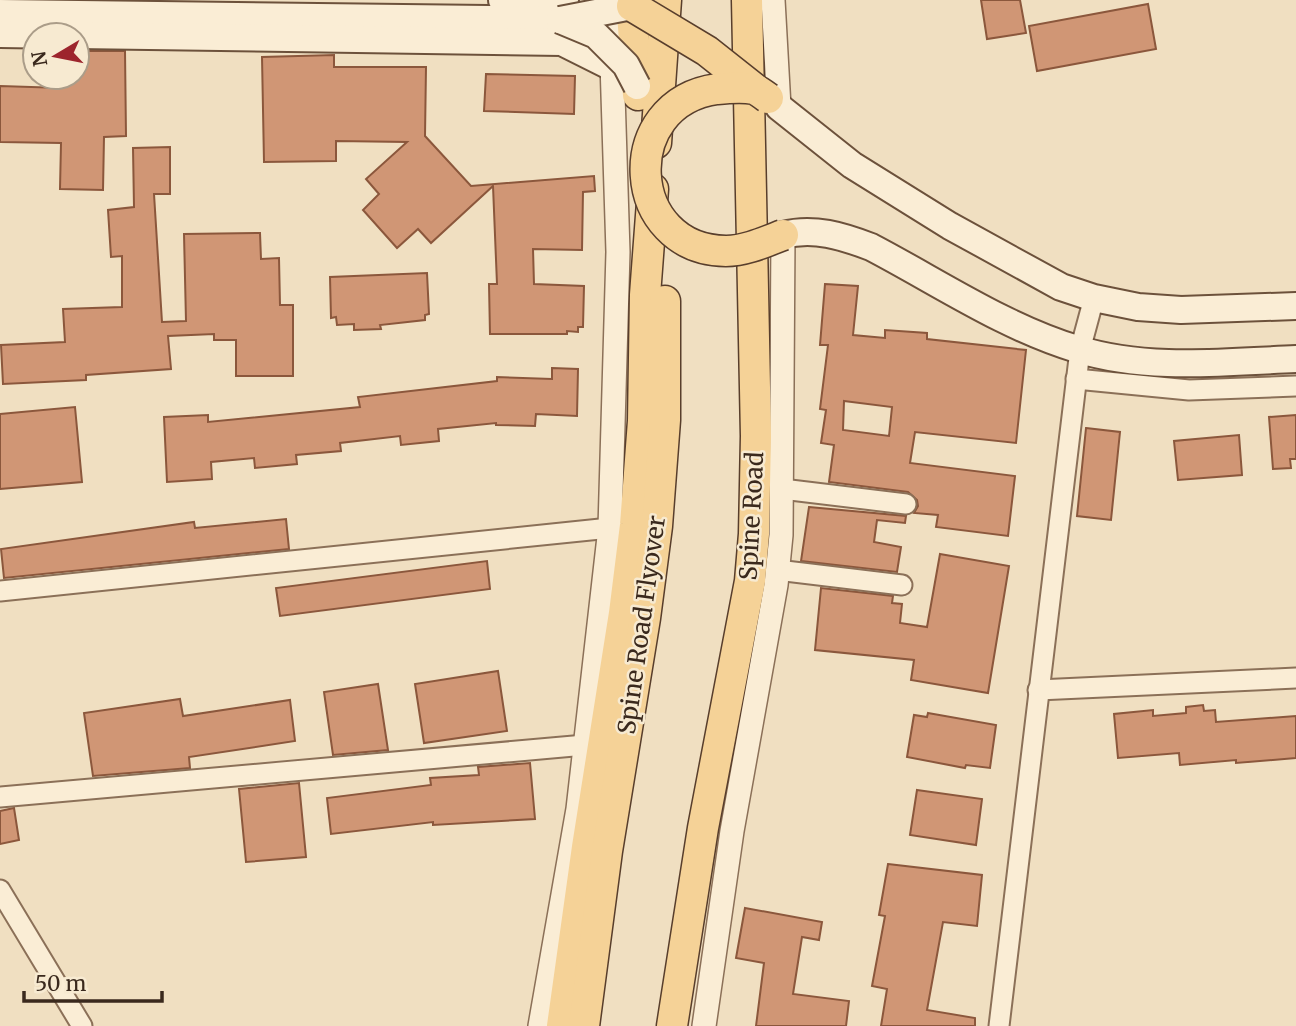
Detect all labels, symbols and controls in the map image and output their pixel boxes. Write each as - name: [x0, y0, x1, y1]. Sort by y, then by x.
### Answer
- north arrow: [21, 21, 91, 91]
- text: N: [26, 49, 52, 68]
- street label: Spine Road: [733, 451, 770, 581]
- street label: Spine Road Flyover: [611, 513, 672, 736]
- scale bar: [24, 960, 163, 1004]
- text: 50 m: [35, 970, 86, 997]

